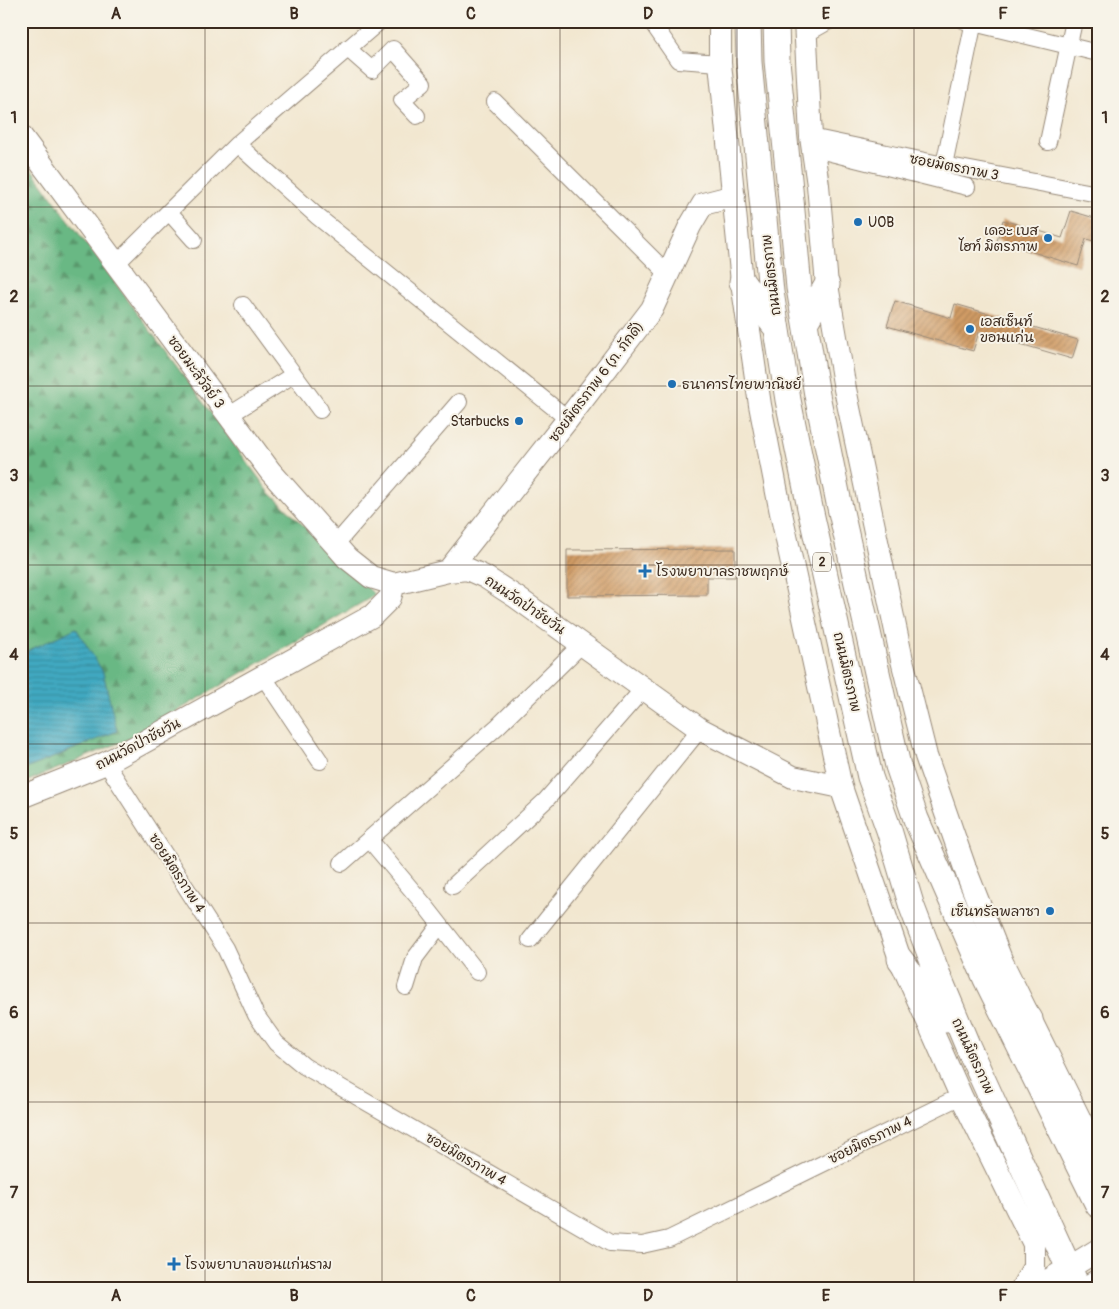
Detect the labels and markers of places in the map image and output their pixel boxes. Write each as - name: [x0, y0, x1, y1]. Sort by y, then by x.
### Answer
- place label: UOB: [868, 214, 894, 231]
- marker: UOB: [852, 216, 864, 228]
- place label: เดอะ เบส ไฮท์ มิตรภาพ: [958, 222, 1040, 255]
- marker: เดอะ เบส ไฮท์ มิตรภาพ: [1042, 232, 1054, 244]
- place label: เอสเซ็นท์ ขอนแก่น: [980, 312, 1034, 346]
- marker: เอสเซ็นท์ ขอนแก่น: [964, 323, 976, 335]
- place label: ธนาคารไทยพาณิชย์: [682, 375, 802, 393]
- marker: ธนาคารไทยพาณิชย์: [666, 378, 678, 390]
- place label: Starbucks: [451, 413, 510, 430]
- marker: Starbucks: [513, 415, 525, 427]
- place label: โรงพยาบาลราชพฤกษ์: [656, 562, 790, 580]
- marker: โรงพยาบาลราชพฤกษ์: [638, 564, 652, 578]
- place label: เซ็นทรัลพลาซา: [950, 902, 1040, 920]
- marker: เซ็นทรัลพลาซา: [1044, 905, 1056, 917]
- place label: โรงพยาบาลขอนแก่นราม: [185, 1255, 332, 1273]
- marker: โรงพยาบาลขอนแก่นราม: [167, 1257, 181, 1271]

